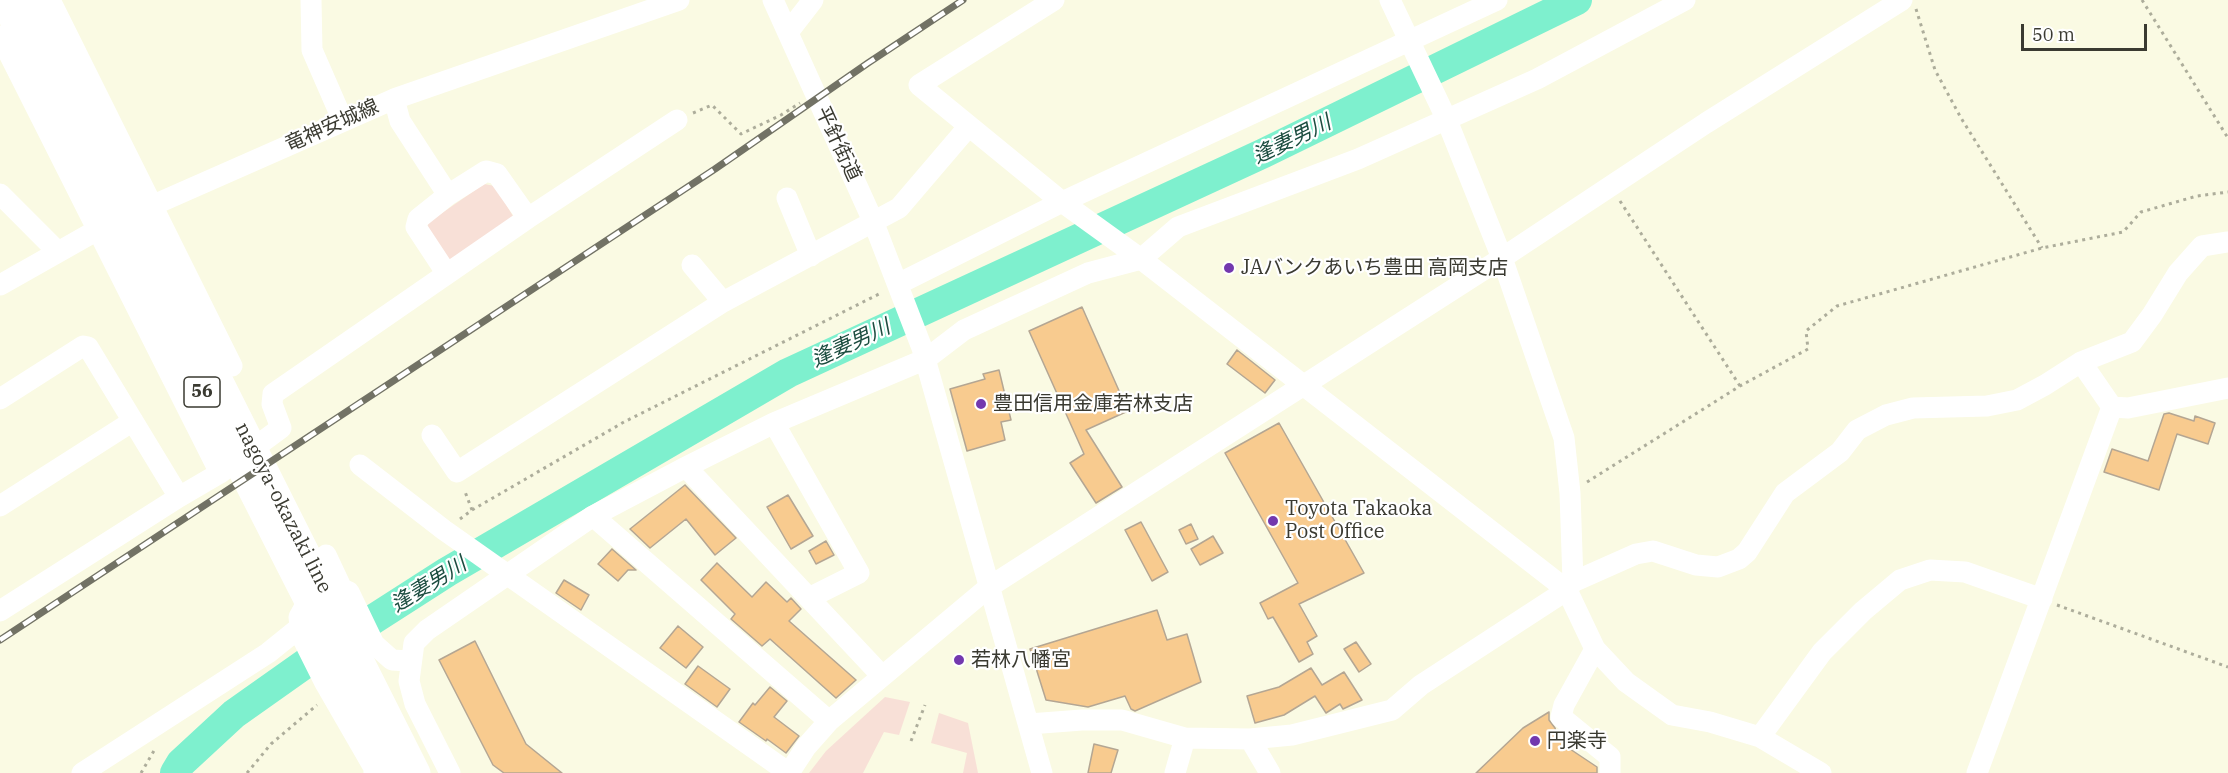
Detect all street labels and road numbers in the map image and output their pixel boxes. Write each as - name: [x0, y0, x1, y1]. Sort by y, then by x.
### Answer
- street label: 竜神安城線: [281, 95, 383, 157]
- street label: 平針街道: [810, 103, 866, 185]
- road number: 56: [184, 377, 220, 407]
- street label: nagoya-okazaki line: [230, 419, 336, 597]

